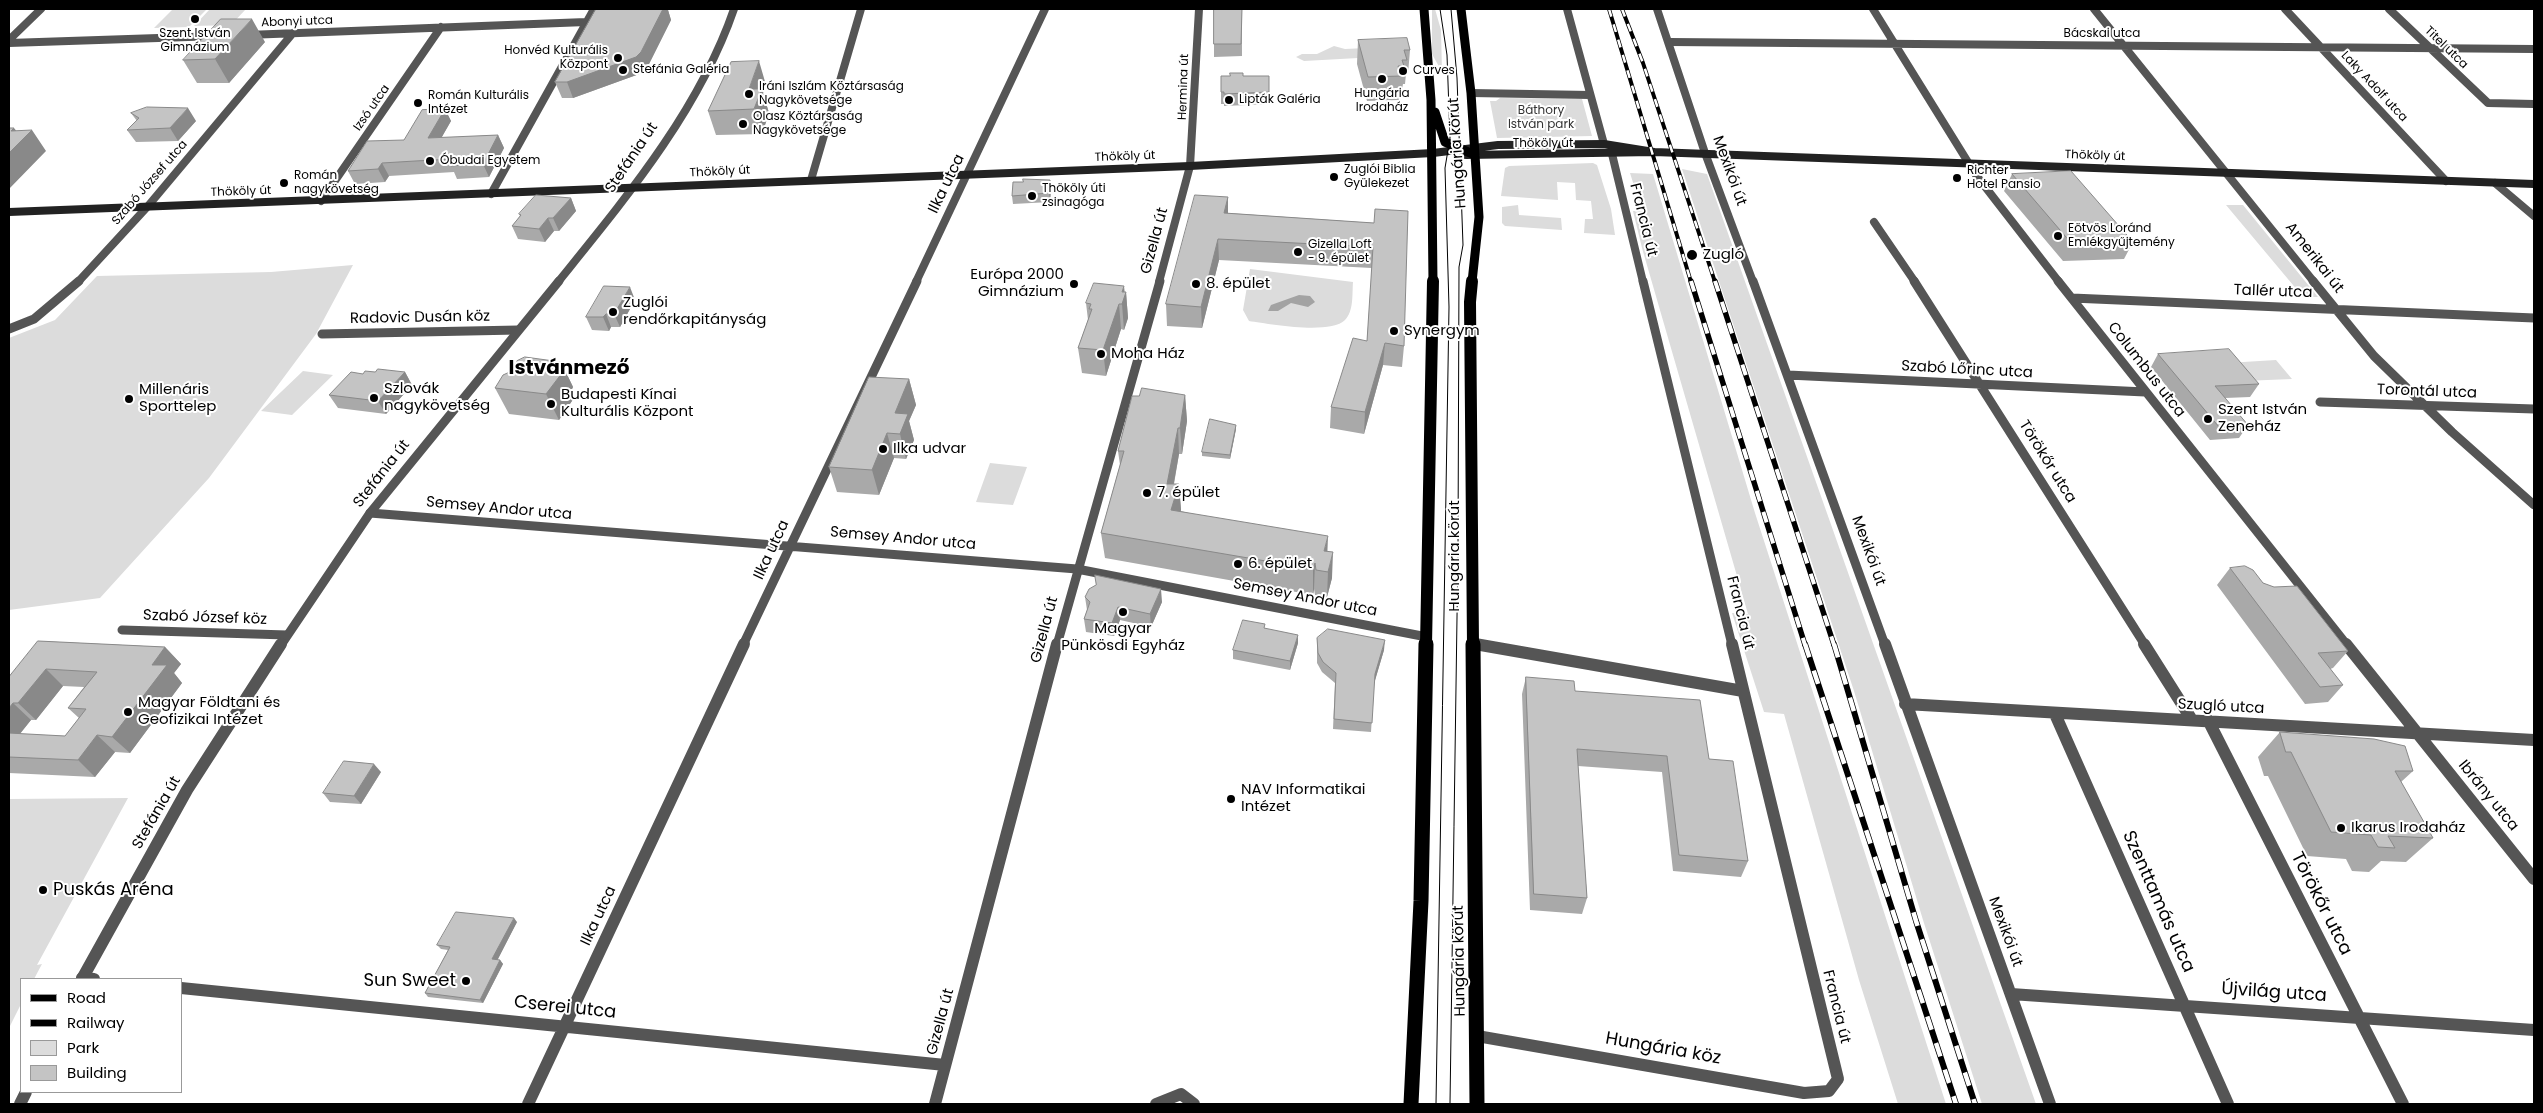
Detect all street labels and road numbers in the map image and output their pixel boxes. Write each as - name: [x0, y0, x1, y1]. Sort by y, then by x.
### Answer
- street label: Abonyi utca: [261, 14, 333, 30]
- street label: Titel utca: [2421, 24, 2471, 72]
- street label: Bácskai utca: [2064, 27, 2140, 41]
- street label: Laky Adolf utca: [2338, 49, 2410, 125]
- street label: Hermina út: [1176, 53, 1192, 121]
- street label: Izsó utca: [351, 82, 393, 134]
- street label: Hungária körút: [1445, 97, 1471, 209]
- street label: Stefánia út: [602, 119, 662, 197]
- street label: Mexikói út: [1708, 134, 1750, 208]
- street label: Thököly út: [1513, 137, 1573, 151]
- street label: Szabó József utca: [109, 138, 191, 228]
- street label: Thököly út: [2064, 148, 2126, 164]
- street label: Thököly út: [1094, 149, 1156, 165]
- street label: Ilka utca: [925, 151, 969, 217]
- street label: Thököly út: [689, 163, 751, 181]
- street label: Francia út: [1625, 181, 1661, 259]
- street label: Thököly út: [210, 184, 272, 200]
- street label: Gizella út: [1137, 206, 1173, 276]
- street label: Amerikai út: [2281, 219, 2347, 297]
- street label: Tallér utca: [2233, 282, 2313, 302]
- street label: Radovic Dusán köz: [350, 308, 490, 328]
- street label: Columbus utca: [2103, 319, 2189, 421]
- street label: Szabó Lőrinc utca: [1901, 358, 2033, 382]
- street label: Torontál utca: [2377, 381, 2477, 403]
- street label: Törökőr utca: [2014, 417, 2080, 507]
- street label: Stefánia út: [350, 436, 414, 512]
- street label: Semsey Andor utca: [425, 494, 573, 524]
- street label: Hungária körút: [1446, 500, 1464, 612]
- street label: Mexikói út: [1847, 514, 1889, 588]
- street label: Ilka utca: [750, 517, 794, 583]
- street label: Semsey Andor utca: [829, 524, 977, 554]
- street label: Francia út: [1722, 574, 1758, 652]
- street label: Semsey Andor utca: [1231, 575, 1379, 621]
- street label: Gizella út: [1027, 595, 1063, 665]
- street label: Szabó József köz: [143, 607, 267, 629]
- street label: Szugló utca: [2177, 696, 2265, 718]
- street label: Ibrány utca: [2454, 757, 2522, 835]
- street label: Stefánia út: [129, 773, 185, 853]
- street label: Szenttamás utca: [2117, 828, 2199, 976]
- street label: Törökőr utca: [2286, 849, 2356, 959]
- street label: Ilka utca: [577, 883, 621, 949]
- street label: Mexikói út: [1984, 895, 2026, 969]
- street label: Hungária körút: [1450, 905, 1470, 1017]
- street label: Francia út: [1818, 968, 1854, 1046]
- street label: Újvilág utca: [2220, 979, 2328, 1007]
- street label: Gizella út: [923, 987, 959, 1057]
- street label: Cserei utca: [513, 992, 617, 1024]
- street label: Hungária köz: [1604, 1028, 1722, 1070]

